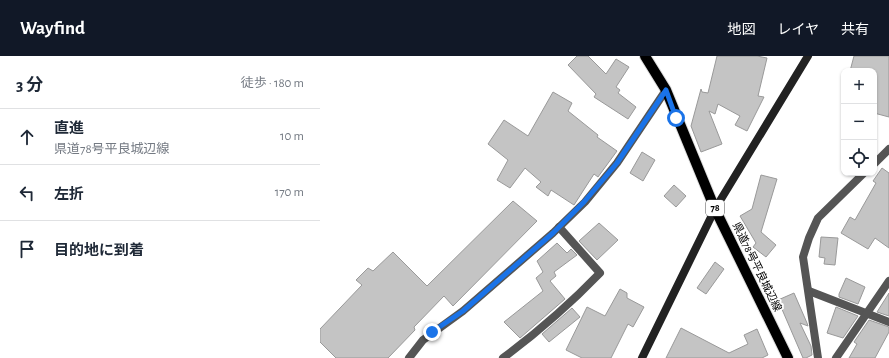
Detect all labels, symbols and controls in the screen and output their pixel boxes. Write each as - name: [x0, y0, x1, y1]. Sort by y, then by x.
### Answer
- text: Wayfind: [20, 19, 85, 38]
- text: 地図: [727, 23, 755, 37]
- text: レイヤ: [777, 23, 819, 37]
- text: 共有: [841, 23, 869, 37]
- map controls: [841, 68, 877, 176]
- button: +: [841, 68, 877, 104]
- text: 3 分: [16, 76, 43, 93]
- text: 徒歩 · 180 m: [241, 77, 304, 90]
- button: −: [841, 104, 877, 140]
- route start: [667, 109, 685, 127]
- text: 直進: [54, 121, 84, 136]
- icon: ahead: [16, 126, 38, 148]
- text: 10 m: [280, 130, 304, 143]
- button: locate: [841, 140, 877, 176]
- text: 県道78号平良城辺線: [54, 143, 170, 156]
- icon: left: [16, 182, 38, 204]
- text: 170 m: [275, 186, 304, 199]
- text: 左折: [54, 187, 84, 202]
- road number: 78: [706, 200, 724, 216]
- street label: 県道78号平良城辺線: [731, 220, 784, 313]
- icon: arrive: [16, 238, 38, 260]
- text: 目的地に到着: [54, 243, 144, 258]
- route end: [423, 323, 441, 341]

